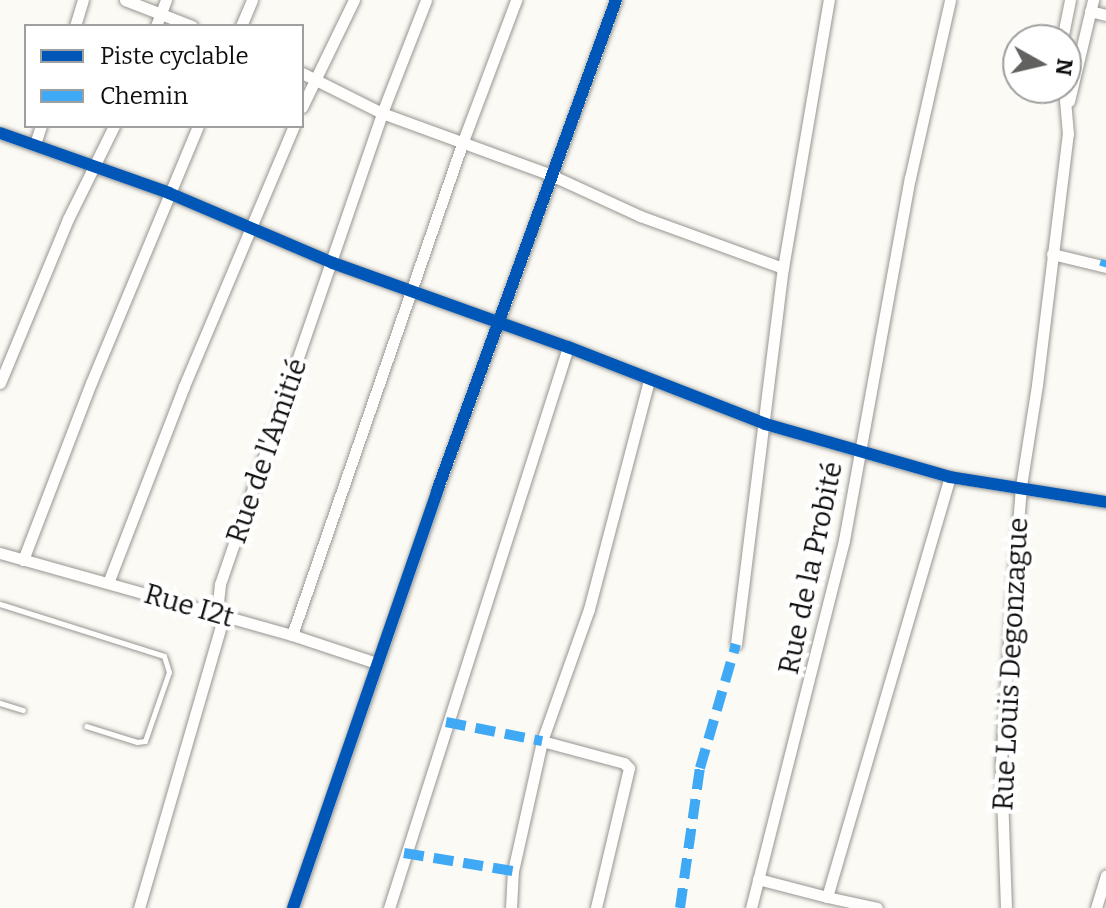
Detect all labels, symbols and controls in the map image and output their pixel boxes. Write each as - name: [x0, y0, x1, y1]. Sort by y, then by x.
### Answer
- legend: [24, 24, 304, 128]
- north arrow: [1002, 24, 1082, 104]
- text: Piste cyclable: [100, 42, 249, 70]
- text: N: [1050, 57, 1079, 77]
- text: Chemin: [100, 82, 188, 110]
- street label: Rue de l'Amitié: [220, 354, 314, 548]
- street label: Rue de la Probité: [772, 459, 850, 677]
- street label: Rue Louis Degonzague: [987, 517, 1035, 811]
- street label: Rue I2t: [140, 577, 238, 635]

